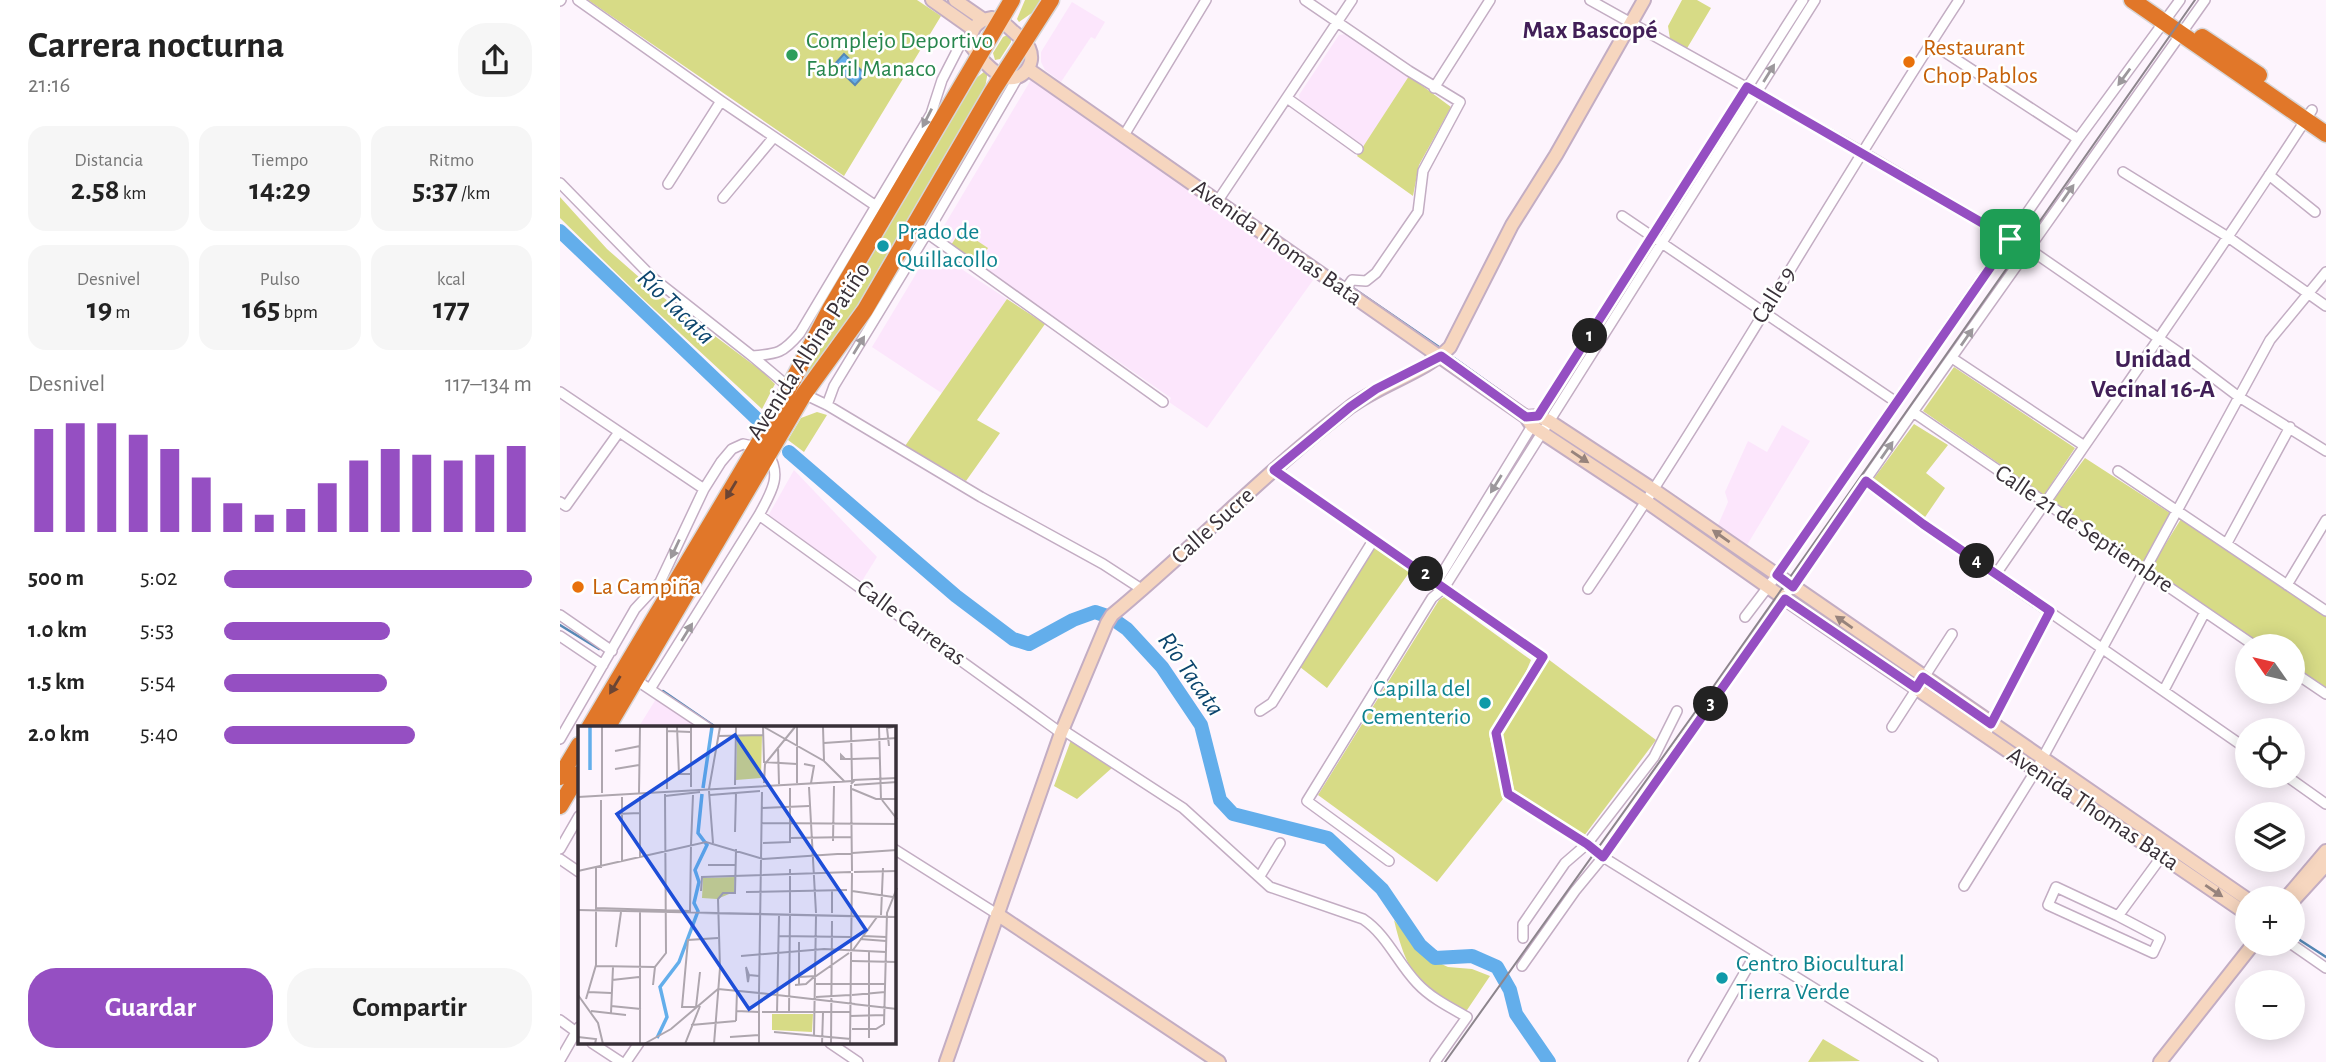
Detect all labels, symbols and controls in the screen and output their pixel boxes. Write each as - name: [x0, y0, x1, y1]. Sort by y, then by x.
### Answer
- district label: Max Bascopé: [1522, 17, 1658, 43]
- button: share: [458, 23, 532, 97]
- text: Carrera nocturna: [28, 27, 285, 65]
- place label: Complejo Deportivo Fabril Manaco: [806, 29, 993, 81]
- place label: Restaurant Chop Pablos: [1923, 36, 2038, 88]
- marker: Complejo Deportivo Fabril Manaco: [784, 47, 800, 63]
- marker: Restaurant Chop Pablos: [1901, 54, 1917, 70]
- one-way arrow: [1762, 64, 1775, 83]
- one-way arrow: [2117, 68, 2131, 86]
- text: 21:16: [28, 74, 70, 97]
- one-way arrow: [922, 108, 933, 128]
- text: Distancia: [74, 151, 143, 170]
- text: Tiempo: [252, 151, 308, 170]
- text: Ritmo: [428, 151, 474, 170]
- text: 2.58: [71, 175, 120, 205]
- text: 14:29: [249, 175, 311, 205]
- text: 5:37: [412, 175, 458, 205]
- street label: Avenida Thomas Bata: [1188, 175, 1366, 311]
- text: km: [120, 184, 147, 203]
- text: /km: [458, 184, 490, 203]
- one-way arrow: [2061, 184, 2075, 202]
- pin: [1980, 209, 2040, 269]
- place label: Prado de Quillacollo: [897, 220, 998, 272]
- icon: arrive: [1991, 220, 2029, 258]
- marker: Prado de Quillacollo: [875, 238, 891, 254]
- street label: Avenida Albina Patiño: [743, 258, 875, 444]
- street label: Calle 9: [1747, 262, 1801, 328]
- water label: Río Tacata: [633, 264, 719, 350]
- text: Desnivel: [77, 270, 141, 289]
- text: Pulso: [260, 270, 300, 289]
- text: kcal: [437, 270, 466, 289]
- text: 19: [87, 294, 112, 324]
- text: 165: [242, 294, 280, 324]
- text: 177: [433, 294, 470, 324]
- text: m: [112, 303, 130, 322]
- text: bpm: [280, 303, 318, 322]
- pin: 1: [1572, 318, 1608, 354]
- text: 1: [1586, 326, 1593, 345]
- one-way arrow: [1960, 328, 1974, 346]
- one-way arrow: [853, 335, 866, 355]
- district label: Unidad Vecinal 16-A: [2091, 346, 2216, 402]
- text: Desnivel: [28, 373, 105, 396]
- text: 117–134 m: [445, 373, 532, 396]
- one-way arrow: [1880, 440, 1893, 459]
- one-way arrow: [1571, 450, 1589, 464]
- street label: Calle 21 de Septiembre: [1990, 460, 2178, 598]
- one-way arrow: [1490, 475, 1503, 494]
- one-way arrow: [725, 480, 737, 499]
- street label: Calle Sucre: [1167, 483, 1259, 569]
- one-way arrow: [1712, 529, 1730, 543]
- one-way arrow: [670, 539, 681, 559]
- pin: 4: [1960, 544, 1994, 578]
- text: 4: [1972, 551, 1981, 570]
- pin: 2: [1408, 556, 1444, 592]
- text: 2: [1421, 564, 1430, 583]
- text: 500 m: [28, 567, 84, 590]
- text: 5:02: [140, 567, 178, 590]
- place label: La Campiña: [592, 575, 701, 599]
- street label: Calle Carreras: [852, 576, 970, 670]
- marker: La Campiña: [570, 579, 586, 595]
- one-way arrow: [1835, 615, 1853, 629]
- text: 1.0 km: [28, 619, 87, 642]
- text: 5:53: [140, 619, 174, 642]
- one-way arrow: [681, 622, 693, 641]
- water label: Río Tacata: [1153, 627, 1229, 721]
- north arrow: [2235, 634, 2305, 704]
- map controls: [2235, 634, 2305, 1040]
- text: 1.5 km: [28, 671, 85, 694]
- text: 5:54: [140, 671, 176, 694]
- one-way arrow: [608, 676, 621, 695]
- place label: Capilla del Cementerio: [1362, 677, 1471, 729]
- pin: 3: [1694, 686, 1728, 722]
- text: 3: [1706, 694, 1715, 713]
- marker: Capilla del Cementerio: [1477, 695, 1493, 711]
- button: locate: [2235, 718, 2305, 788]
- text: 2.0 km: [28, 723, 90, 746]
- text: 5:40: [140, 723, 178, 746]
- inset map: [578, 726, 896, 1044]
- street label: Avenida Thomas Bata: [2003, 743, 2183, 875]
- button: layers: [2235, 802, 2305, 872]
- one-way arrow: [2204, 884, 2223, 897]
- button: +: [2235, 886, 2305, 956]
- place label: Centro Biocultural Tierra Verde: [1736, 952, 1905, 1004]
- button: Guardar: [28, 968, 273, 1048]
- button: Compartir: [287, 968, 532, 1048]
- marker: Centro Biocultural Tierra Verde: [1714, 970, 1730, 986]
- button: −: [2235, 970, 2305, 1040]

